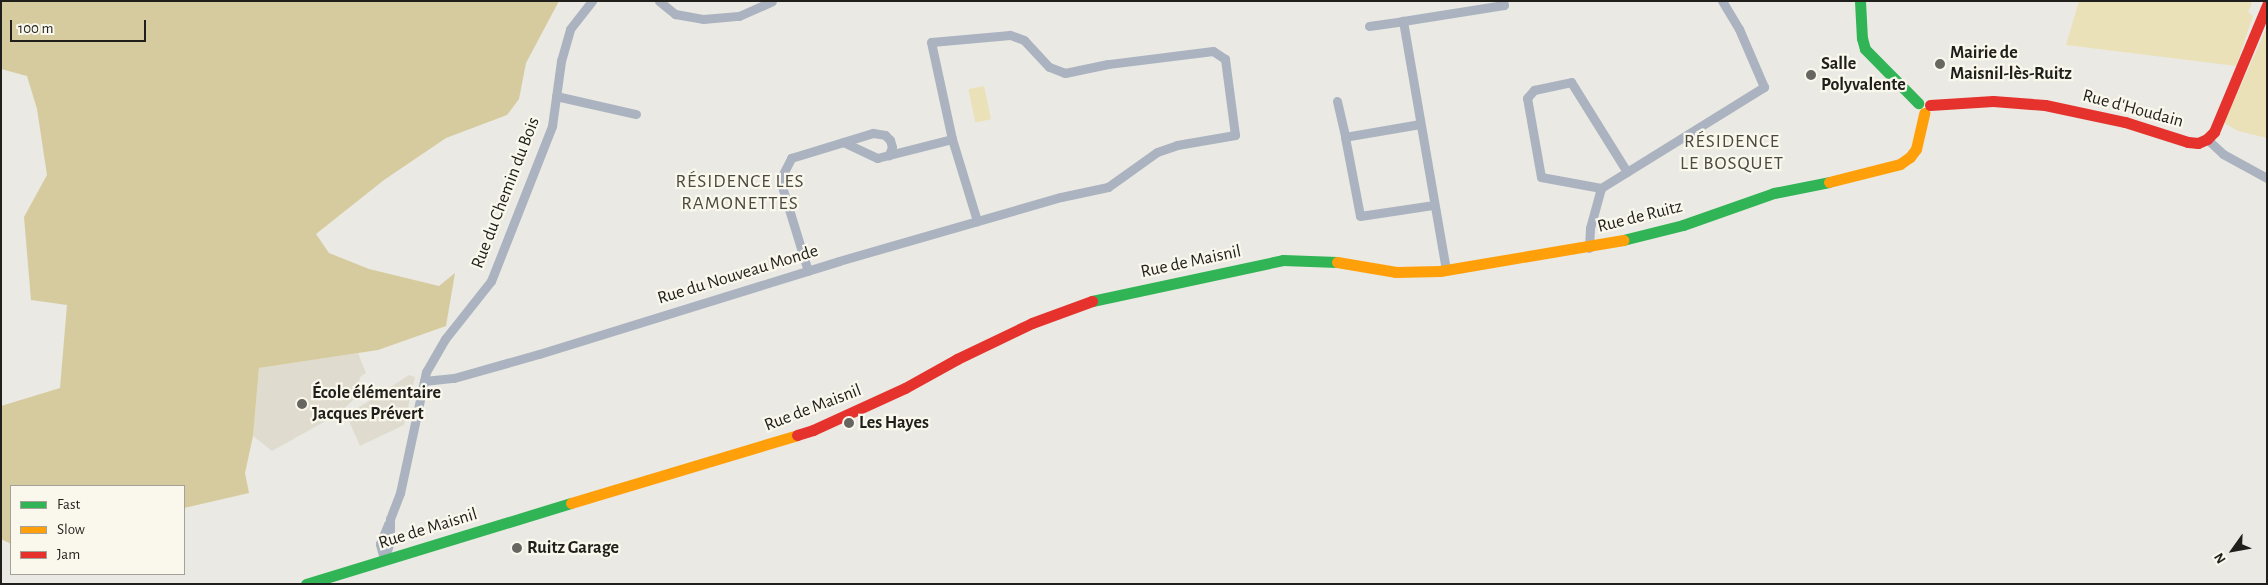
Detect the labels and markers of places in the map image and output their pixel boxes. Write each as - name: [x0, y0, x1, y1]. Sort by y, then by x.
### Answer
- place label: Mairie de Maisnil-lès-Ruitz: [1950, 43, 2072, 86]
- place label: Salle Polyvalente: [1821, 54, 1906, 96]
- marker: Mairie de Maisnil-lès-Ruitz: [1934, 58, 1946, 70]
- marker: Salle Polyvalente: [1805, 69, 1817, 81]
- place label: École élémentaire Jacques Prévert: [312, 383, 441, 426]
- marker: École élémentaire Jacques Prévert: [296, 398, 308, 410]
- place label: Les Hayes: [859, 412, 929, 434]
- marker: Les Hayes: [843, 417, 855, 429]
- place label: Ruitz Garage: [527, 537, 619, 559]
- marker: Ruitz Garage: [511, 542, 523, 554]

